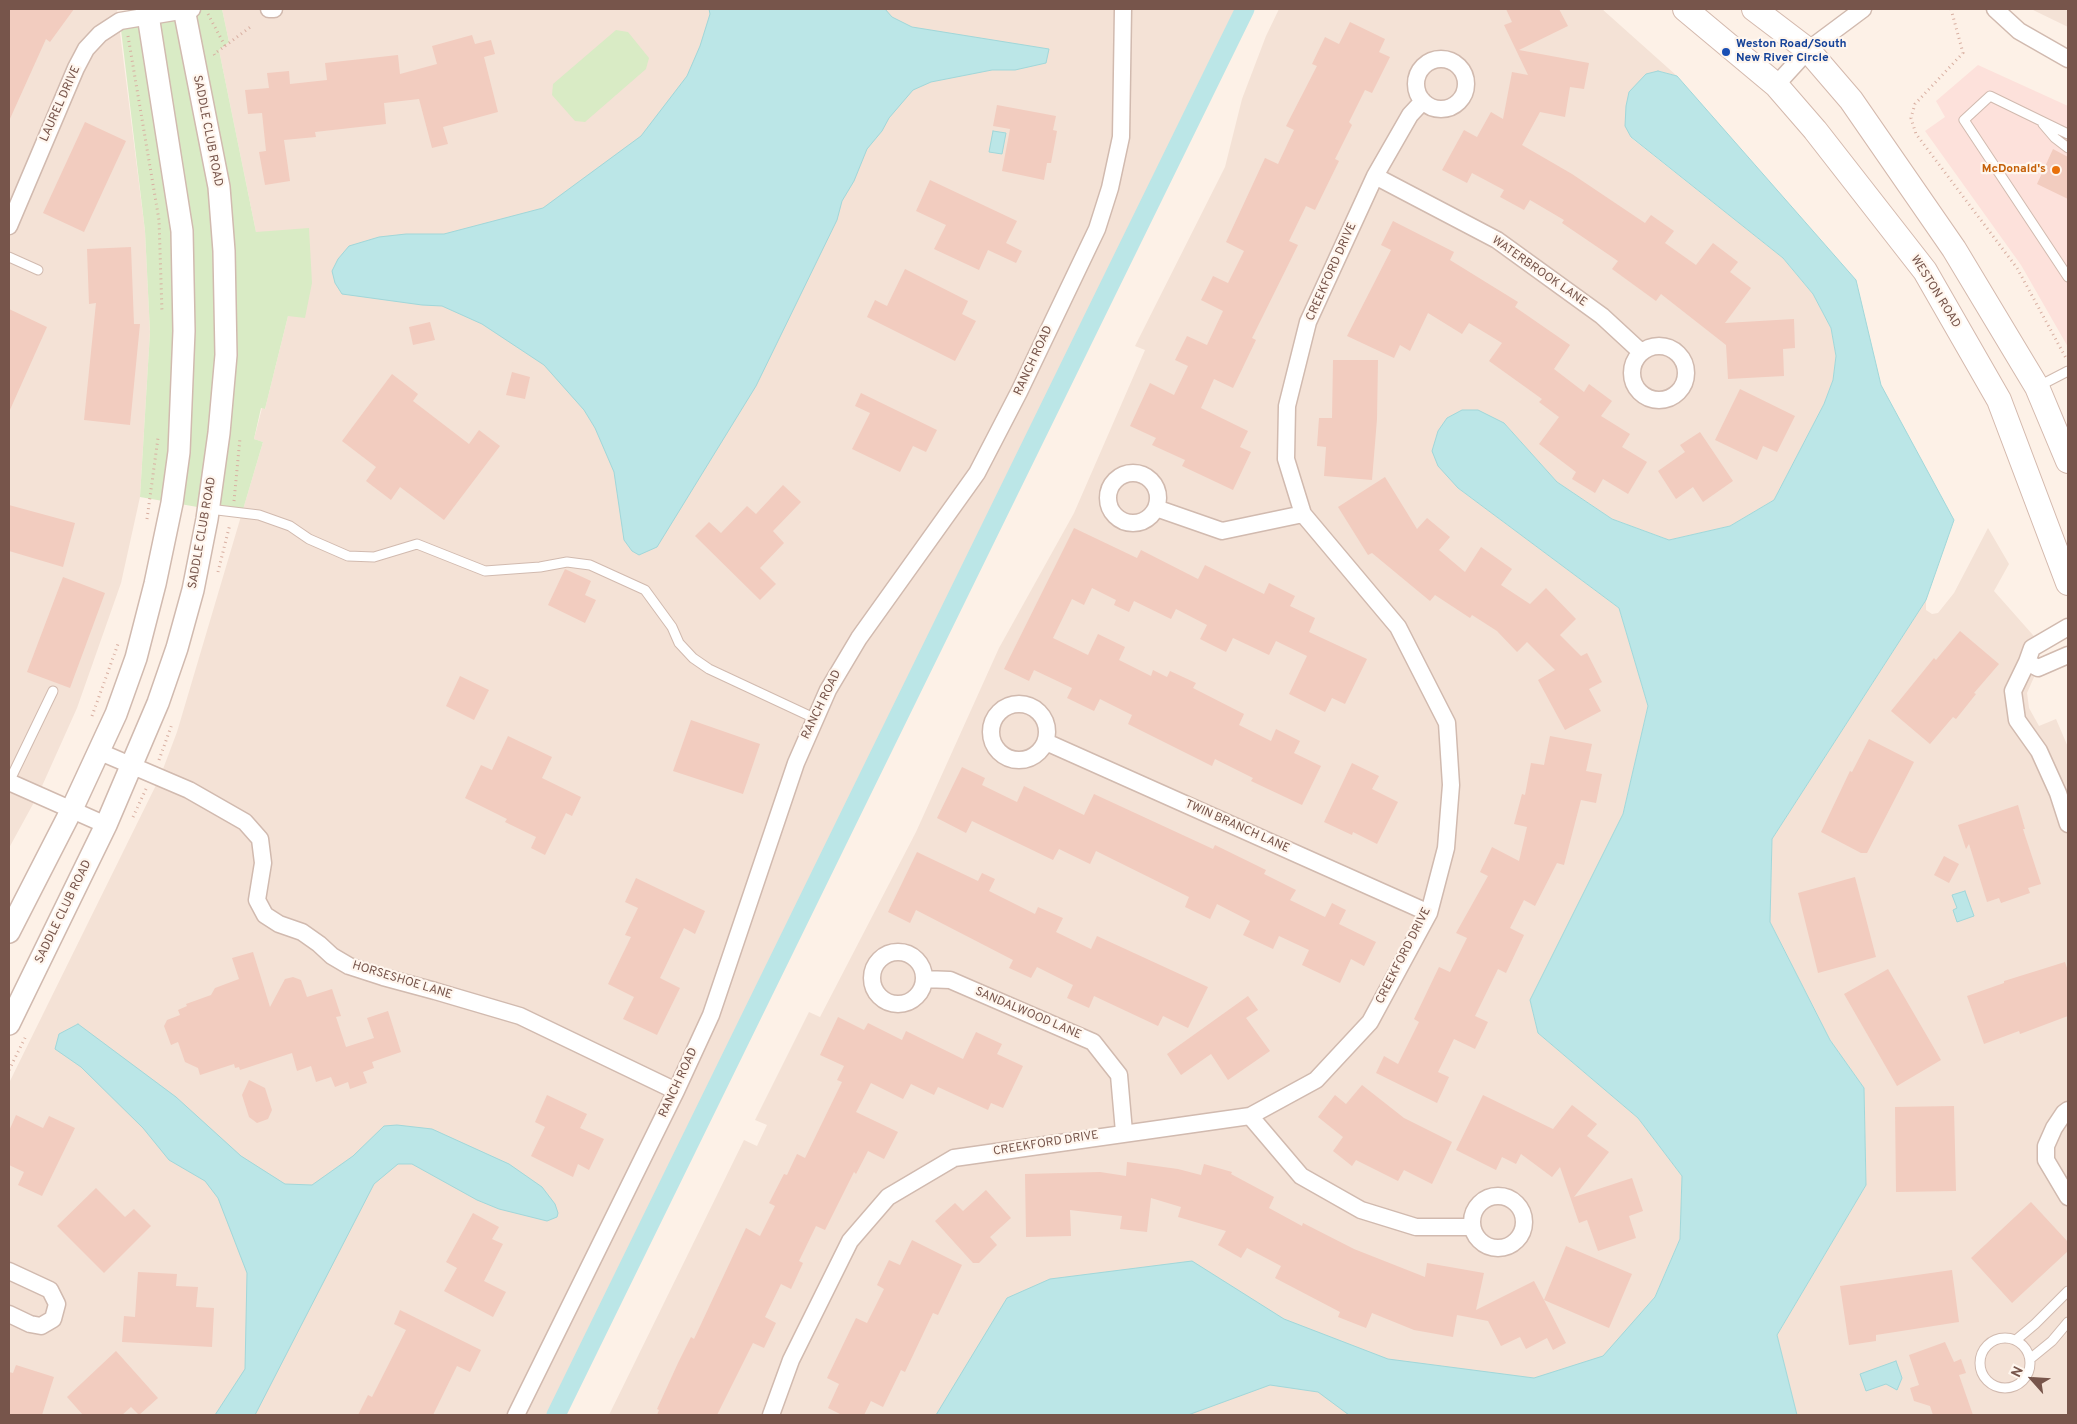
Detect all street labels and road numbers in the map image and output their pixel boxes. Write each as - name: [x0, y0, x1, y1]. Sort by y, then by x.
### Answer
- street label: LAUREL DRIVE: [38, 64, 84, 144]
- street label: SADDLE CLUB ROAD: [189, 74, 225, 188]
- street label: CREEKFORD DRIVE: [1304, 220, 1360, 324]
- street label: WATERBROOK LANE: [1489, 234, 1589, 310]
- street label: WESTON ROAD: [1907, 253, 1963, 331]
- street label: RANCH ROAD: [1012, 324, 1056, 398]
- street label: SADDLE CLUB ROAD: [186, 476, 220, 590]
- street label: RANCH ROAD: [799, 668, 845, 742]
- street label: TWIN BRANCH LANE: [1183, 797, 1291, 857]
- street label: SADDLE CLUB ROAD: [33, 858, 95, 966]
- street label: CREEKFORD DRIVE: [1373, 905, 1435, 1007]
- street label: HORSESHOE LANE: [350, 959, 454, 1003]
- street label: SANDALWOOD LANE: [973, 985, 1083, 1043]
- street label: RANCH ROAD: [657, 1046, 701, 1120]
- street label: CREEKFORD DRIVE: [992, 1129, 1100, 1159]

